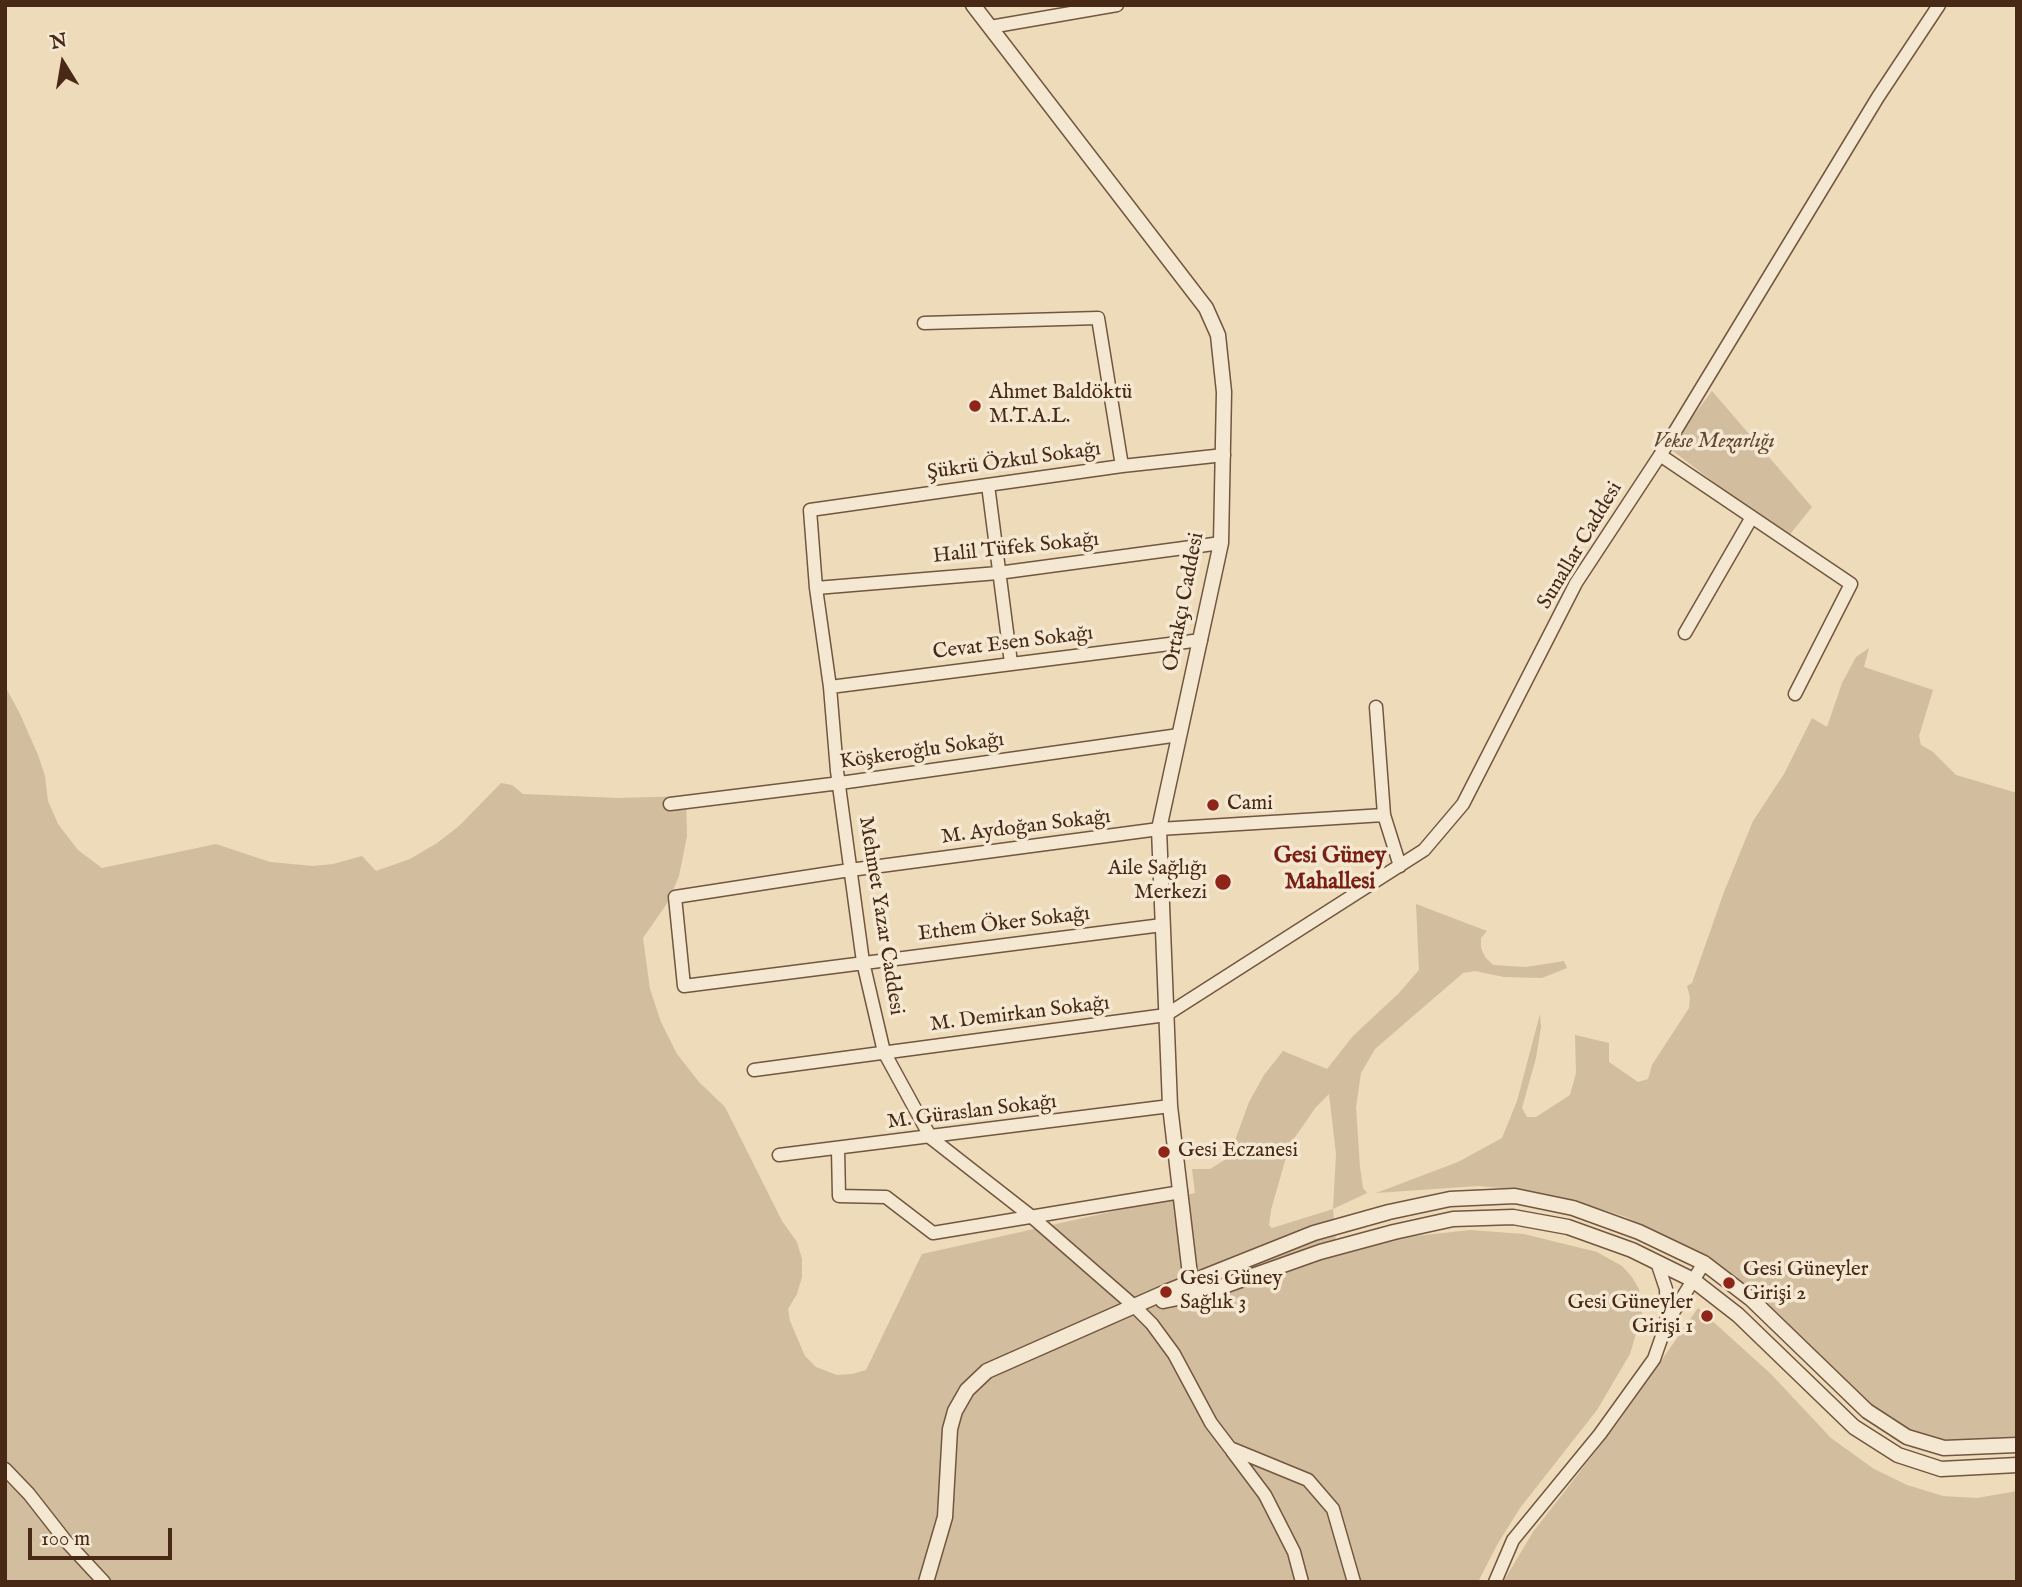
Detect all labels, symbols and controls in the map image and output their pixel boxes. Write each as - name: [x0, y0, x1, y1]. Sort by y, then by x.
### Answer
- north arrow: [28, 28, 98, 98]
- text: N: [49, 29, 69, 56]
- place label: Ahmet Baldöktü M.T.A.L.: [989, 381, 1132, 431]
- marker: Ahmet Baldöktü M.T.A.L.: [967, 398, 983, 414]
- park label: Vekse Mezarlığı: [1653, 430, 1775, 456]
- street label: Şükrü Özkul Sokağı: [926, 437, 1102, 487]
- street label: Sunallar Caddesi: [1533, 478, 1629, 614]
- street label: Halil Tüfek Sokağı: [932, 528, 1100, 570]
- street label: Ortakçı Caddesi: [1159, 530, 1211, 674]
- street label: Cevat Esen Sokağı: [931, 622, 1095, 666]
- street label: Köşkeroğlu Sokağı: [838, 728, 1006, 776]
- place label: Cami: [1227, 792, 1273, 818]
- marker: Cami: [1205, 797, 1221, 813]
- street label: M. Aydoğan Sokağı: [940, 805, 1112, 851]
- street label: Mehmet Yazar Caddesi: [852, 815, 908, 1017]
- district label: Gesi Güney Mahallesi: [1274, 843, 1386, 897]
- place label: Aile Sağlığı Merkezi: [1108, 857, 1207, 907]
- marker: Aile Sağlığı Merkezi: [1213, 872, 1233, 892]
- street label: Ethem Öker Sokağı: [917, 902, 1091, 948]
- street label: M. Demirkan Sokağı: [929, 992, 1111, 1038]
- street label: M. Güraslan Sokağı: [886, 1090, 1058, 1136]
- place label: Gesi Eczanesi: [1178, 1139, 1298, 1165]
- marker: Gesi Eczanesi: [1156, 1144, 1172, 1160]
- place label: Gesi Güneyler Girişi 2: [1743, 1258, 1868, 1308]
- place label: Gesi Güney Sağlık 3: [1180, 1267, 1283, 1317]
- marker: Gesi Güneyler Girişi 2: [1721, 1275, 1737, 1291]
- marker: Gesi Güney Sağlık 3: [1158, 1284, 1174, 1300]
- place label: Gesi Güneyler Girişi 1: [1568, 1291, 1693, 1341]
- marker: Gesi Güneyler Girişi 1: [1699, 1308, 1715, 1324]
- scale bar: [32, 1514, 175, 1558]
- text: 100 m: [41, 1526, 90, 1553]

